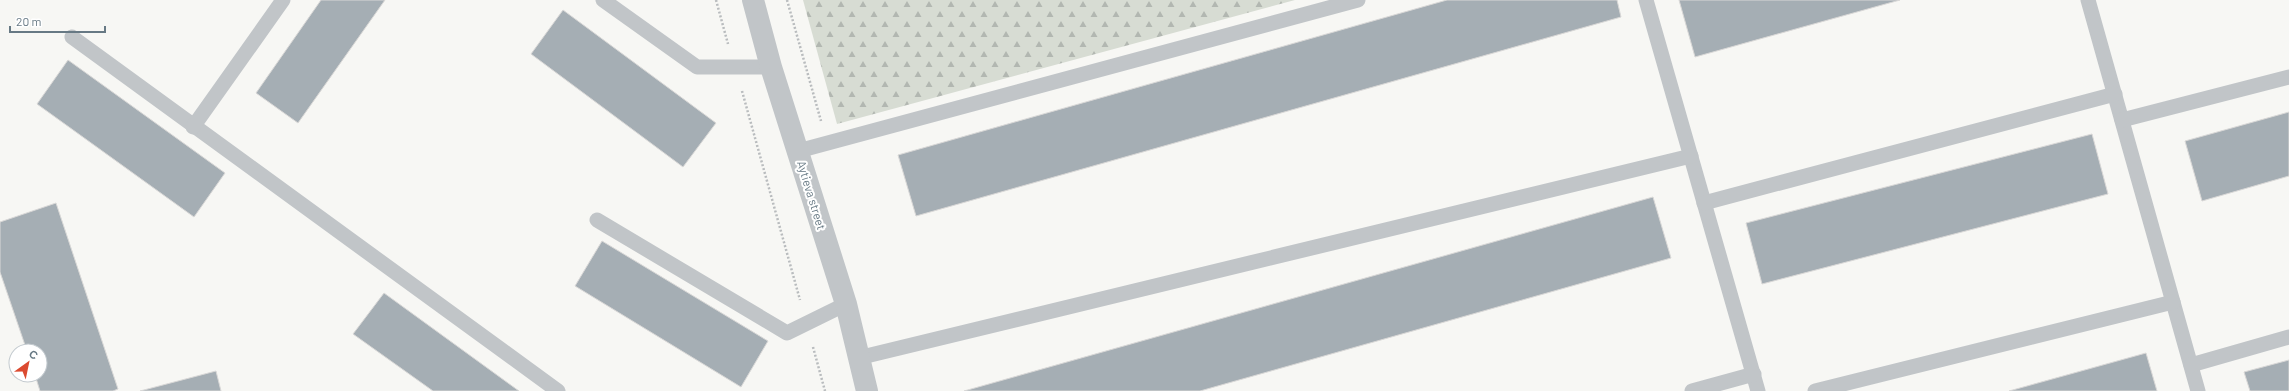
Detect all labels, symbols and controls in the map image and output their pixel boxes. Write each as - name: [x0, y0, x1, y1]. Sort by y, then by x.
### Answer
- scale bar: [10, 8, 105, 34]
- text: 20 m: [16, 14, 42, 28]
- street label: Aytieva street: [795, 159, 829, 231]
- north arrow: [8, 343, 48, 383]
- text: С: [27, 347, 41, 362]

